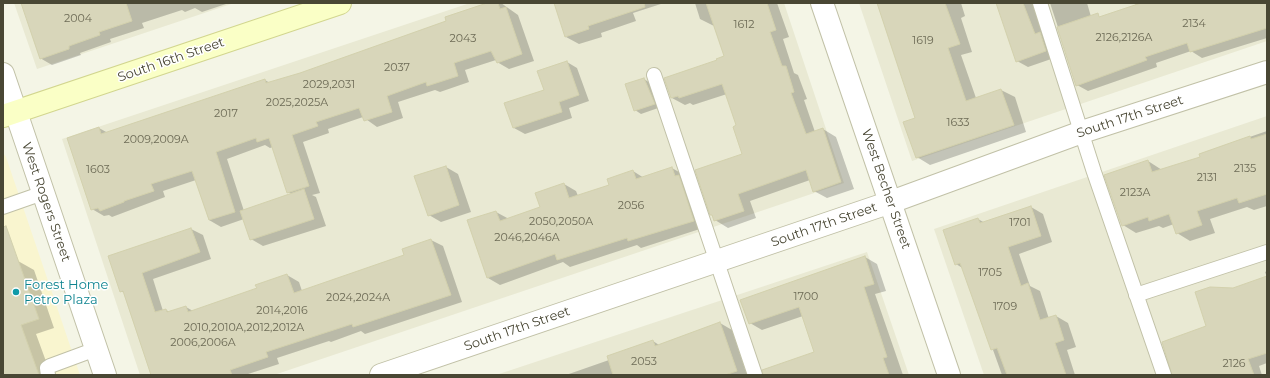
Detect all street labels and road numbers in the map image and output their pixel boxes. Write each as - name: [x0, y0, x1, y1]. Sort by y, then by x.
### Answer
- street label: South 16th Street: [116, 34, 226, 86]
- street label: South 17th Street: [1075, 92, 1185, 142]
- street label: West Becher Street: [858, 127, 914, 251]
- street label: West Rogers Street: [18, 140, 74, 264]
- street label: South 17th Street: [769, 200, 879, 250]
- street label: South 17th Street: [462, 304, 572, 354]

